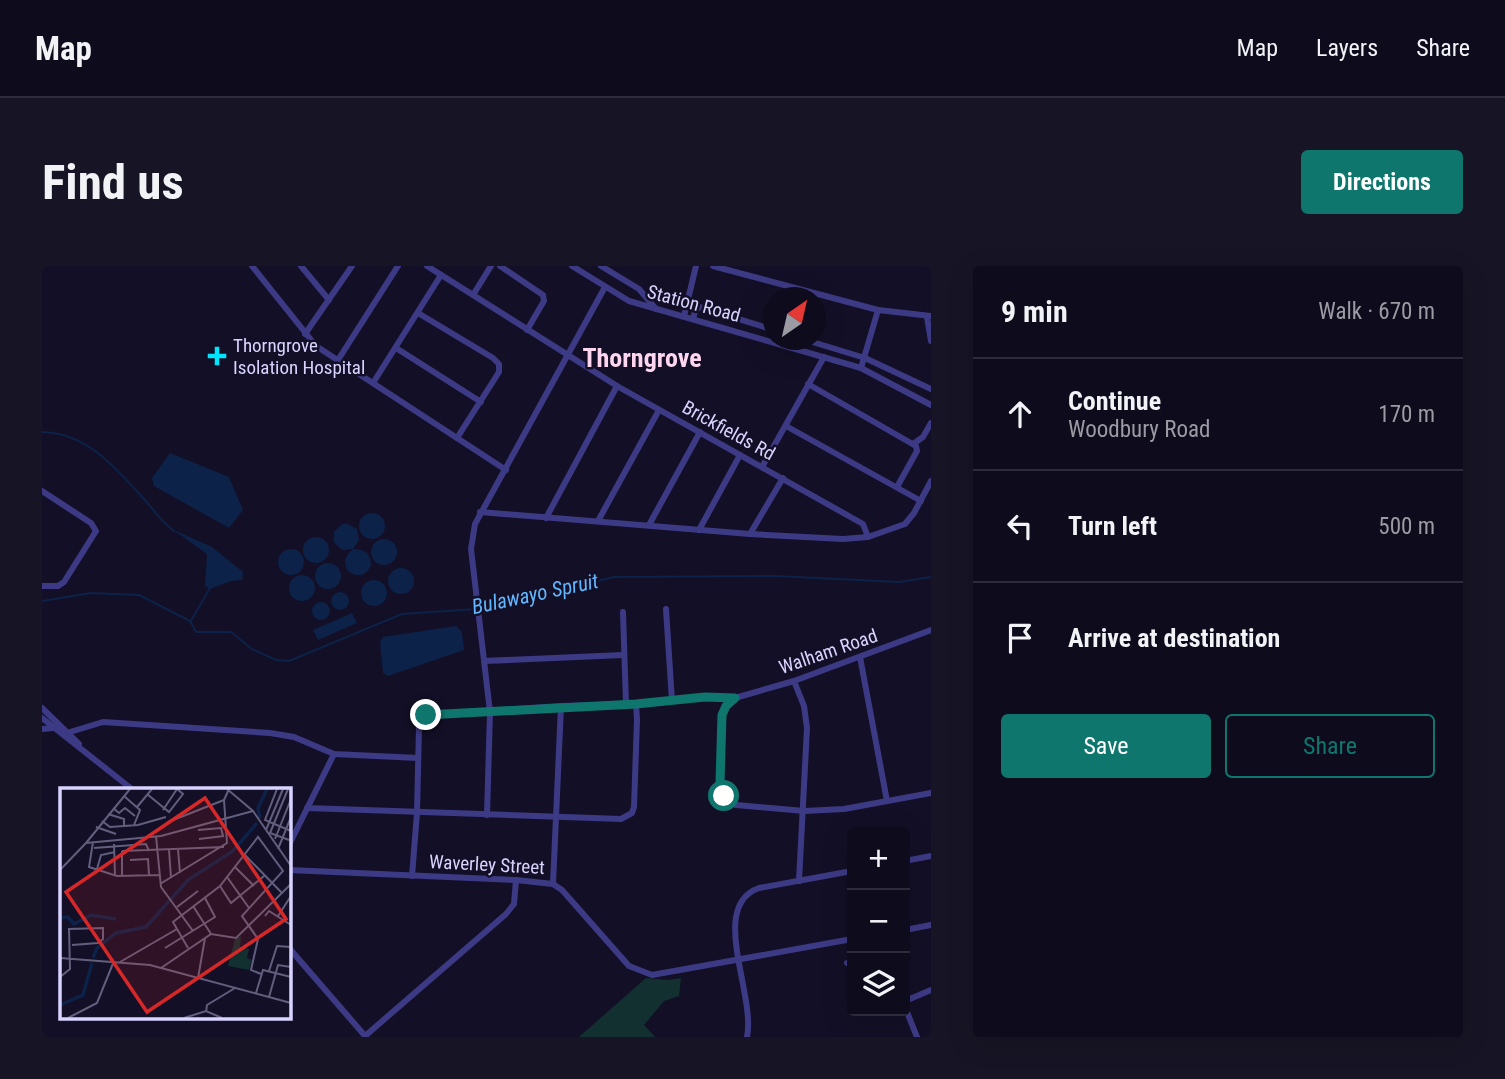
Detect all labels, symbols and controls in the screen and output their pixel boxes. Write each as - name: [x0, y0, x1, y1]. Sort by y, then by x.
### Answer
- text: Map: [35, 29, 92, 68]
- text: Map: [1237, 34, 1278, 62]
- text: Layers: [1316, 34, 1378, 62]
- text: Share: [1416, 34, 1470, 62]
- button: Directions: [1301, 150, 1463, 214]
- text: Find us: [42, 154, 184, 211]
- street label: Station Road: [645, 280, 743, 327]
- north arrow: [763, 287, 826, 350]
- text: 9 min: [1001, 294, 1068, 329]
- text: Walk · 670 m: [1318, 298, 1435, 325]
- place label: Thorngrove Isolation Hospital: [233, 334, 365, 379]
- district label: Thorngrove: [582, 343, 702, 373]
- marker: Thorngrove Isolation Hospital: [207, 346, 227, 366]
- text: Continue: [1068, 386, 1161, 416]
- icon: ahead: [1001, 395, 1039, 433]
- street label: Brickfields Rd: [678, 396, 779, 465]
- text: 170 m: [1378, 401, 1435, 428]
- text: Woodbury Road: [1068, 416, 1210, 443]
- icon: left: [1001, 507, 1039, 545]
- text: Turn left: [1068, 511, 1157, 541]
- text: 500 m: [1378, 513, 1435, 540]
- water label: Bulawayo Spruit: [469, 569, 601, 619]
- icon: arrive: [1001, 619, 1039, 657]
- text: Arrive at destination: [1068, 623, 1280, 653]
- street label: Walham Road: [776, 624, 880, 679]
- route end: [410, 699, 441, 730]
- button: Save: [1001, 714, 1211, 778]
- button: Share: [1225, 714, 1435, 778]
- route start: [708, 780, 739, 811]
- inset map: [60, 788, 290, 1020]
- map controls: [847, 827, 910, 1016]
- button: +: [847, 827, 910, 890]
- street label: Waverley Street: [429, 850, 545, 879]
- button: −: [847, 890, 910, 953]
- button: layers: [847, 953, 910, 1016]

